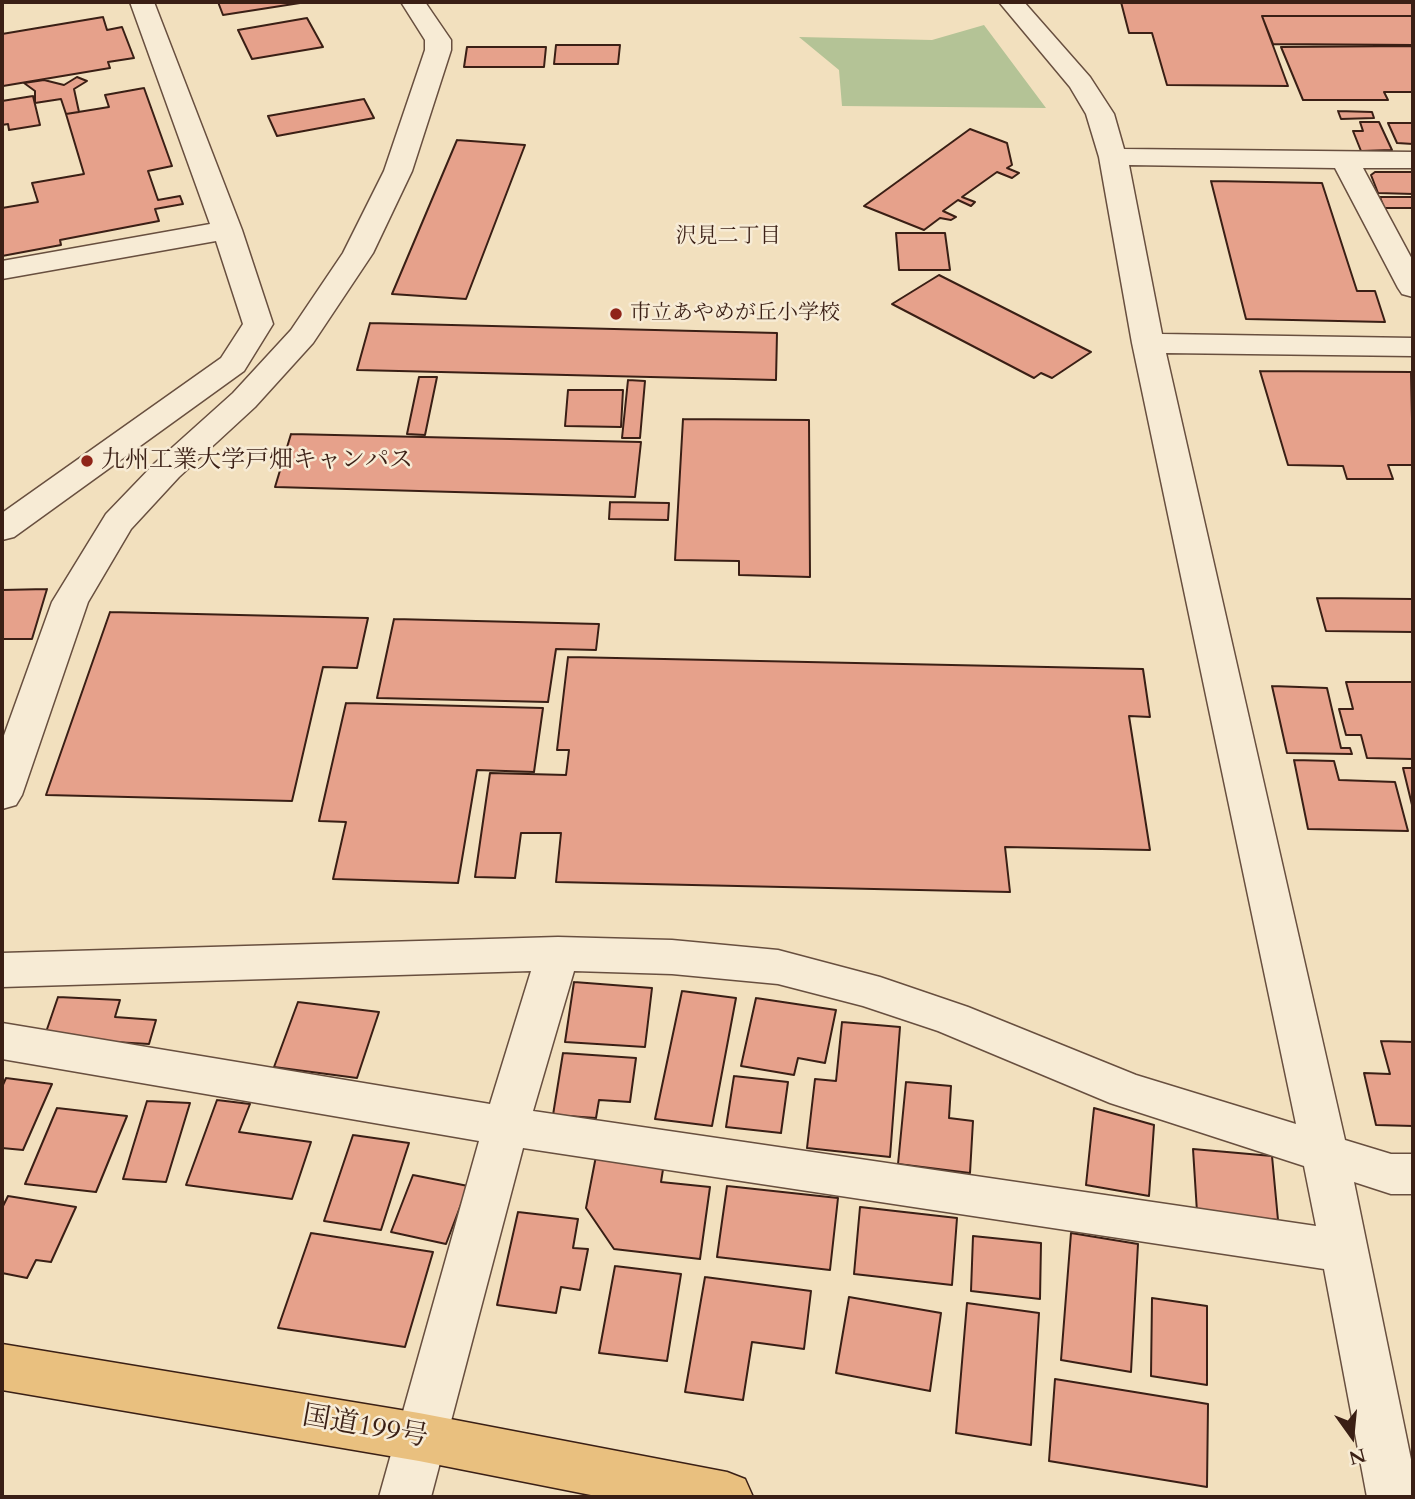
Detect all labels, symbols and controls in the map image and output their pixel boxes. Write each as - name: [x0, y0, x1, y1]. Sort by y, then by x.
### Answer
- district label: 沢見二丁目: [676, 224, 780, 250]
- place label: 市立あやめが丘小学校: [630, 301, 840, 327]
- marker: 市立あやめが丘小学校: [608, 306, 624, 322]
- place label: 九州工業大学戸畑キャンパス: [101, 447, 413, 475]
- marker: 九州工業大学戸畑キャンパス: [79, 453, 95, 469]
- street label: 国道199号: [300, 1400, 430, 1456]
- north arrow: [1317, 1401, 1387, 1471]
- text: N: [1346, 1442, 1369, 1471]

